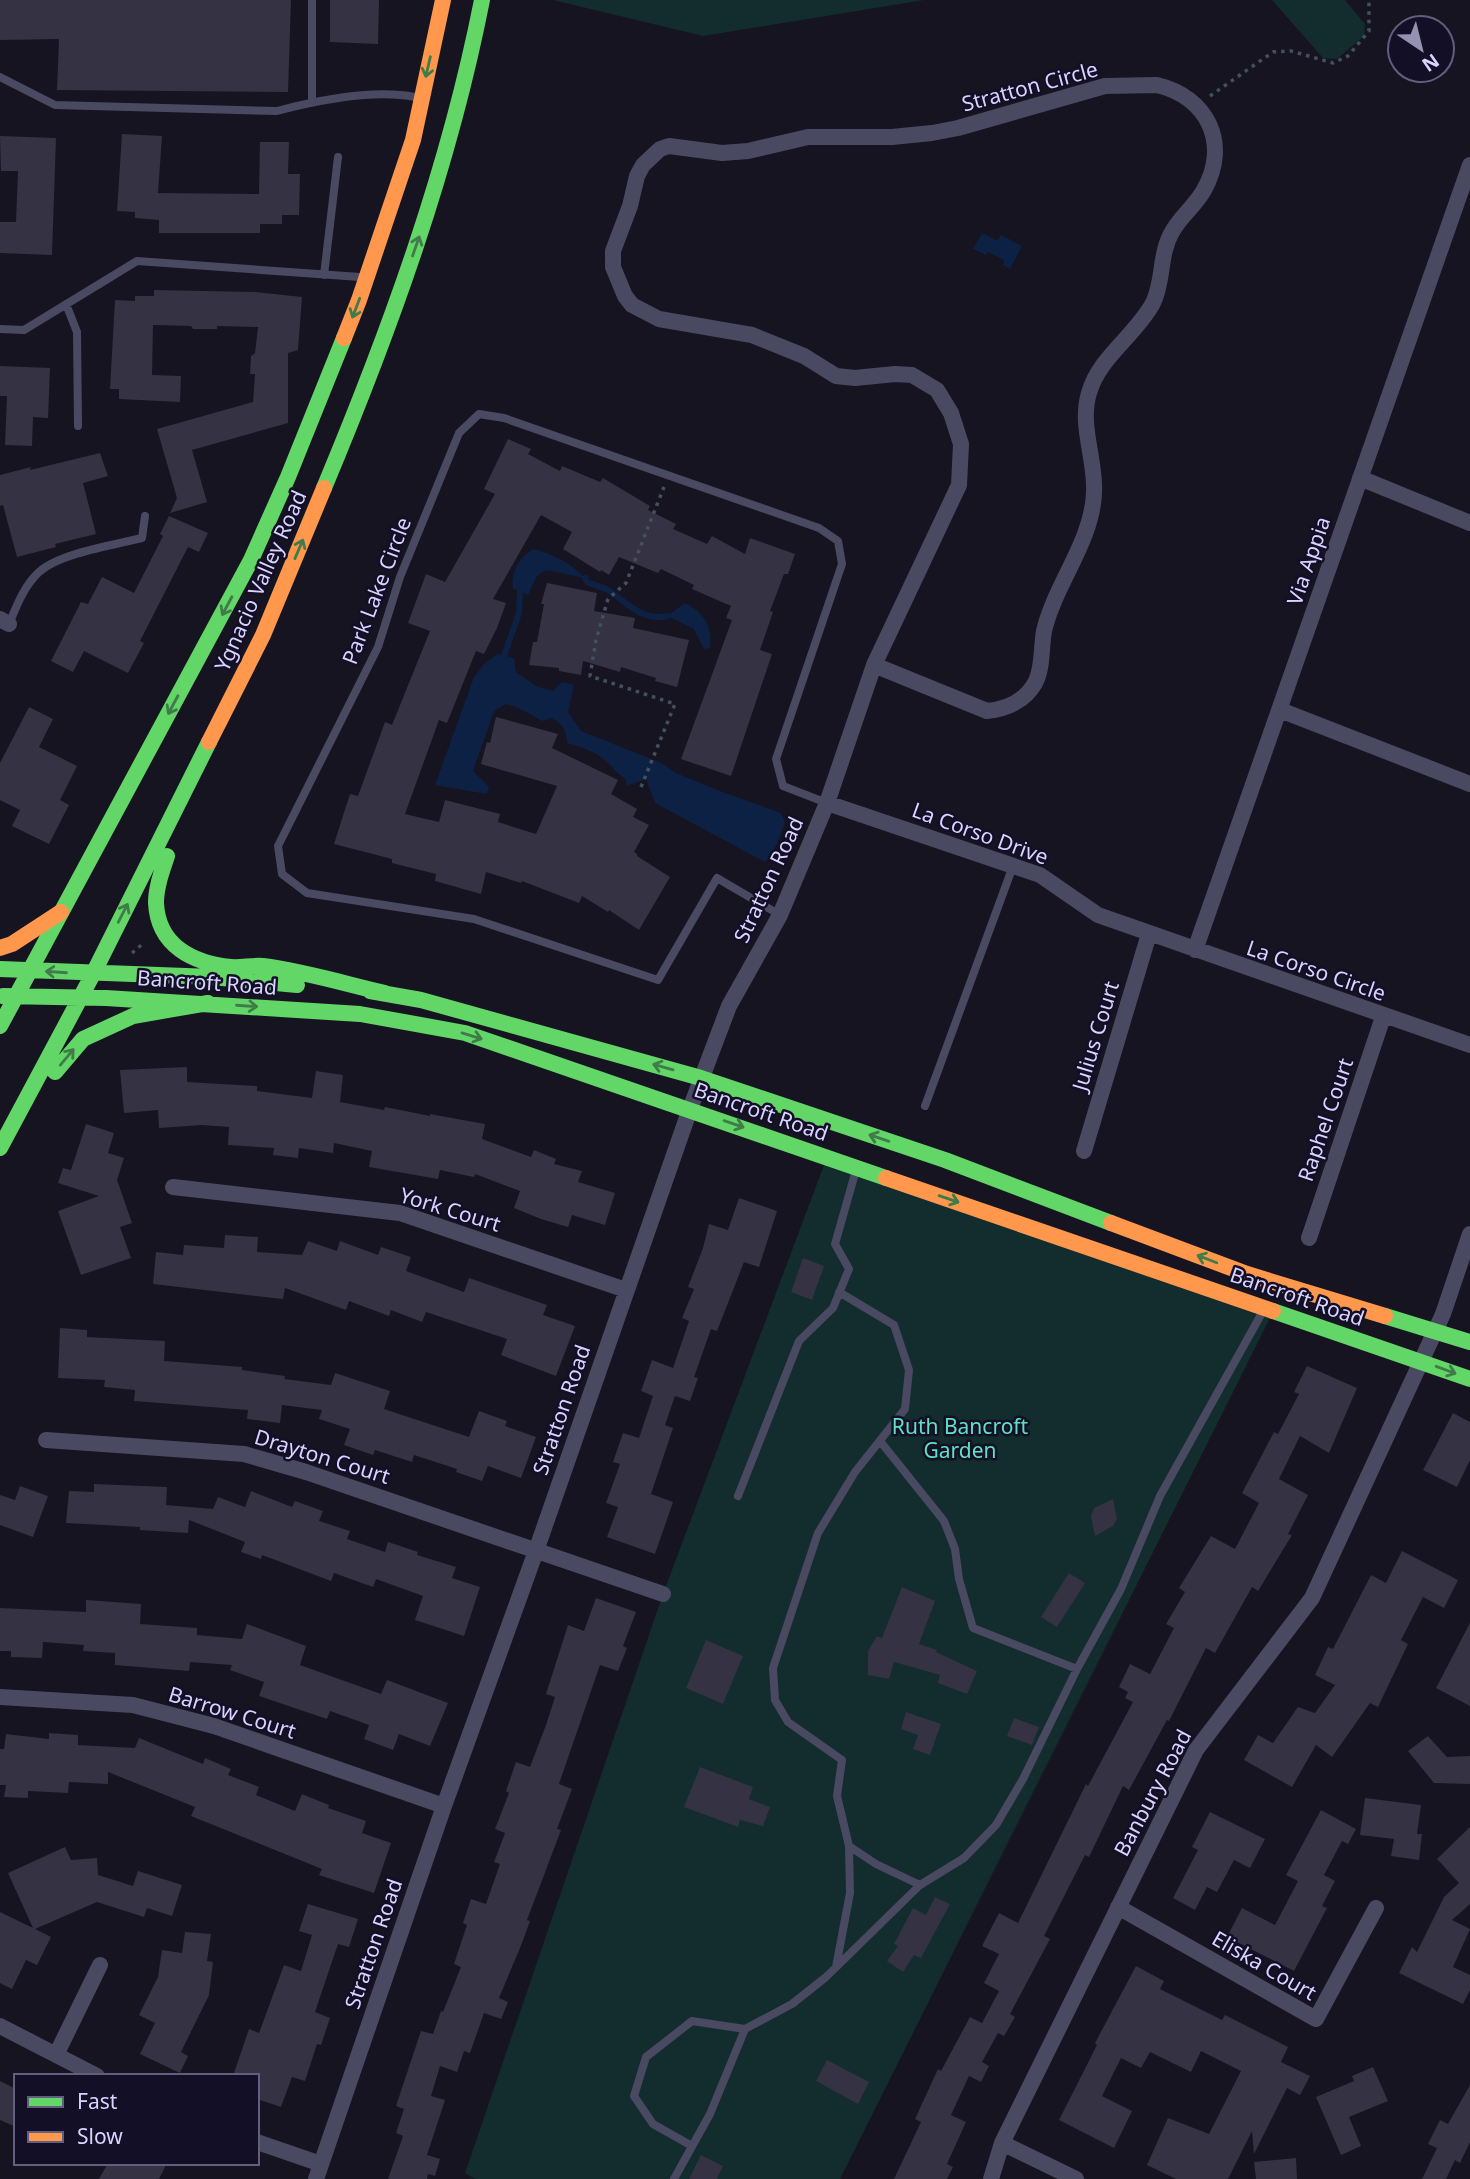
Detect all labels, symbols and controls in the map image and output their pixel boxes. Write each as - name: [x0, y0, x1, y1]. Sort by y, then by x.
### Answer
- north arrow: [1386, 14, 1456, 84]
- text: N: [1417, 48, 1445, 78]
- street label: Stratton Circle: [959, 54, 1101, 118]
- one-way arrow: [421, 55, 434, 78]
- one-way arrow: [411, 235, 423, 257]
- one-way arrow: [348, 296, 361, 318]
- street label: Ygnacio Valley Road: [208, 486, 313, 675]
- street label: Park Lake Circle: [335, 513, 417, 668]
- street label: Via Appia: [1280, 513, 1336, 609]
- one-way arrow: [293, 539, 306, 561]
- one-way arrow: [220, 595, 233, 616]
- one-way arrow: [166, 694, 180, 715]
- street label: La Corso Drive: [908, 795, 1052, 871]
- street label: Stratton Road: [727, 812, 810, 947]
- one-way arrow: [117, 903, 131, 924]
- street label: La Corso Circle: [1243, 933, 1390, 1007]
- street label: Bancroft Road: [136, 963, 278, 1001]
- one-way arrow: [46, 965, 68, 978]
- street label: Julius Court: [1065, 977, 1125, 1096]
- one-way arrow: [235, 1000, 258, 1013]
- one-way arrow: [460, 1031, 482, 1043]
- one-way arrow: [59, 1049, 75, 1067]
- street label: Raphel Court: [1291, 1054, 1359, 1185]
- one-way arrow: [652, 1060, 674, 1073]
- street label: Bancroft Road: [690, 1075, 832, 1147]
- one-way arrow: [722, 1119, 744, 1131]
- one-way arrow: [869, 1131, 891, 1143]
- street label: York Court: [396, 1180, 505, 1238]
- one-way arrow: [937, 1194, 959, 1206]
- one-way arrow: [1197, 1252, 1219, 1265]
- street label: Bancroft Road: [1226, 1260, 1368, 1332]
- street label: Stratton Road: [526, 1341, 596, 1478]
- one-way arrow: [1434, 1365, 1456, 1377]
- park label: Ruth Bancroft Garden: [892, 1412, 1029, 1464]
- street label: Drayton Court: [251, 1422, 394, 1490]
- street label: Barrow Court: [165, 1679, 300, 1745]
- street label: Banbury Road: [1107, 1724, 1197, 1861]
- street label: Stratton Road: [338, 1875, 408, 2012]
- street label: Eliska Court: [1207, 1924, 1322, 2007]
- legend: [14, 2074, 259, 2165]
- text: Fast: [77, 2087, 118, 2115]
- text: Slow: [77, 2122, 123, 2150]

